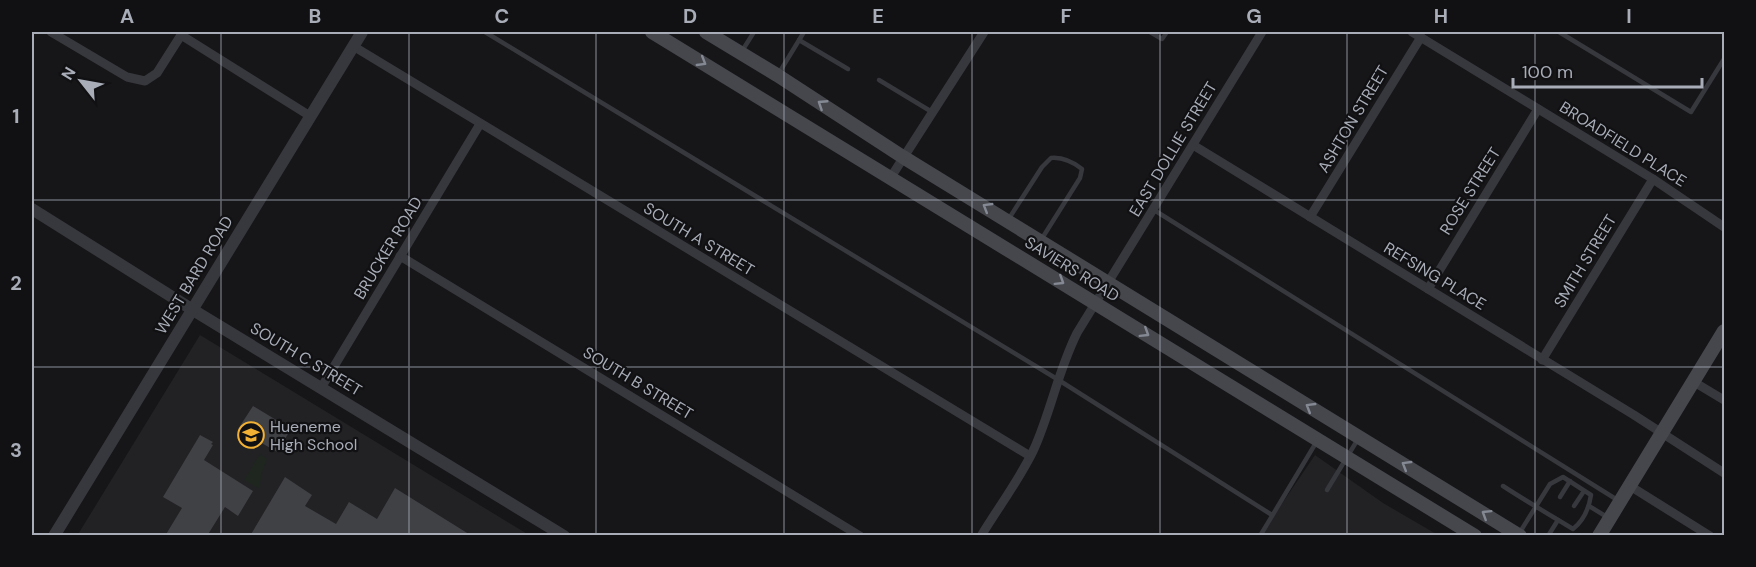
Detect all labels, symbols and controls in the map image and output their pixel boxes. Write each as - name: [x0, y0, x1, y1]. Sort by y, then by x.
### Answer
- text: A: [120, 3, 134, 29]
- text: B: [309, 3, 321, 29]
- text: C: [495, 3, 509, 29]
- text: D: [683, 3, 697, 29]
- text: E: [872, 3, 884, 29]
- text: F: [1060, 3, 1072, 29]
- text: G: [1246, 3, 1262, 29]
- text: H: [1434, 3, 1448, 29]
- text: I: [1626, 3, 1632, 29]
- north arrow: [51, 51, 111, 111]
- scale bar: [1513, 51, 1702, 89]
- one-way arrow: [696, 54, 706, 66]
- text: 100 m: [1522, 60, 1573, 84]
- street label: ASHTON STREET: [1313, 62, 1393, 176]
- text: N: [57, 63, 81, 84]
- street label: EAST DOLLIE STREET: [1124, 78, 1222, 220]
- street label: BROADFIELD PLACE: [1556, 97, 1690, 191]
- one-way arrow: [817, 100, 828, 111]
- text: 1: [12, 103, 20, 129]
- street label: ROSE STREET: [1435, 143, 1505, 239]
- street label: BRUCKER ROAD: [349, 193, 427, 303]
- street label: SOUTH A STREET: [640, 198, 758, 280]
- one-way arrow: [983, 203, 993, 214]
- street label: SMITH STREET: [1549, 211, 1621, 311]
- street label: WEST BARD ROAD: [150, 212, 238, 338]
- street label: SAVIERS ROAD: [1021, 232, 1123, 306]
- street label: REFSING PLACE: [1380, 237, 1490, 315]
- text: 2: [10, 270, 22, 296]
- one-way arrow: [1054, 273, 1064, 285]
- street label: SOUTH C STREET: [246, 317, 366, 401]
- one-way arrow: [1139, 326, 1149, 338]
- street label: SOUTH B STREET: [579, 342, 697, 424]
- one-way arrow: [1306, 402, 1316, 414]
- place label: Hueneme High School: [270, 416, 357, 455]
- school or university icon: Hueneme High School: [236, 420, 266, 450]
- text: 3: [10, 437, 22, 463]
- one-way arrow: [1402, 461, 1412, 473]
- one-way arrow: [1482, 511, 1493, 522]

